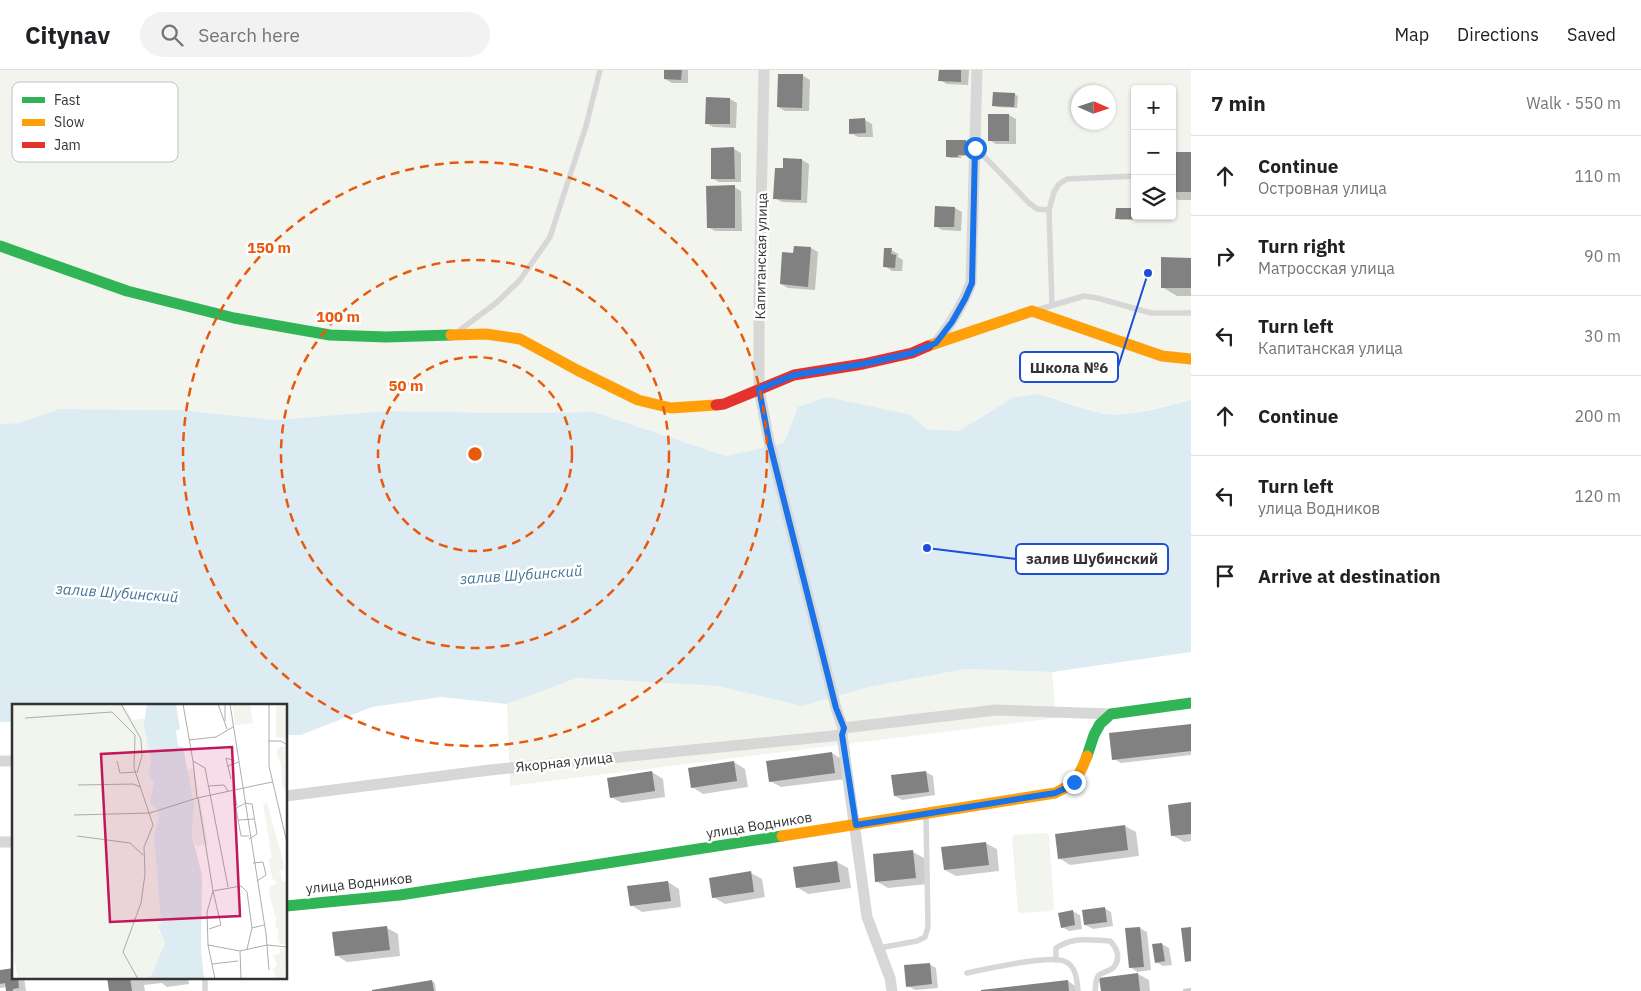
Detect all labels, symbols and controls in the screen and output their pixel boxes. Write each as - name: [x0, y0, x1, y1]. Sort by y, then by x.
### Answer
- search box: [140, 12, 490, 57]
- text: Citynav: [25, 19, 110, 51]
- icon: search: [158, 21, 186, 49]
- text: Search here: [198, 23, 300, 47]
- text: Map: [1394, 23, 1429, 46]
- text: Directions: [1457, 23, 1539, 46]
- text: Saved: [1567, 23, 1616, 46]
- legend: [12, 82, 178, 162]
- north arrow: [1071, 85, 1116, 130]
- map controls: [1131, 85, 1176, 220]
- button: +: [1131, 85, 1176, 130]
- text: 7 min: [1211, 89, 1266, 117]
- text: Fast: [54, 91, 80, 109]
- text: Walk · 550 m: [1526, 93, 1621, 113]
- text: Slow: [54, 113, 85, 131]
- button: −: [1131, 130, 1176, 175]
- text: Jam: [54, 136, 81, 154]
- route start: [964, 137, 987, 160]
- text: Continue: [1258, 154, 1338, 178]
- icon: ahead: [1211, 162, 1239, 190]
- text: 110 m: [1574, 166, 1621, 186]
- button: layers: [1131, 175, 1176, 220]
- text: Островная улица: [1258, 178, 1387, 198]
- street label: Капитанская улица: [751, 192, 771, 320]
- text: Turn right: [1258, 234, 1345, 258]
- text: 150 m: [247, 238, 291, 257]
- icon: right: [1211, 242, 1239, 270]
- text: 90 m: [1584, 246, 1621, 266]
- text: Матросская улица: [1258, 258, 1395, 278]
- text: 100 m: [316, 307, 360, 326]
- text: Turn left: [1258, 314, 1334, 338]
- icon: left: [1211, 322, 1239, 350]
- text: 30 m: [1584, 326, 1621, 346]
- text: Капитанская улица: [1258, 338, 1403, 358]
- callout: Школа №6: [1020, 352, 1118, 382]
- text: Школа №6: [1030, 358, 1108, 377]
- text: 50 m: [389, 376, 423, 395]
- icon: ahead: [1211, 402, 1239, 430]
- text: Continue: [1258, 404, 1338, 428]
- text: 200 m: [1574, 406, 1621, 426]
- centre of rings: [466, 445, 484, 463]
- text: Turn left: [1258, 474, 1334, 498]
- icon: left: [1211, 482, 1239, 510]
- text: 120 m: [1574, 486, 1621, 506]
- text: улица Водников: [1258, 498, 1380, 518]
- callout: залив Шубинский: [1016, 544, 1168, 574]
- text: залив Шубинский: [1026, 549, 1158, 568]
- water label: залив Шубинский: [459, 561, 583, 588]
- icon: arrive: [1211, 562, 1239, 590]
- text: Arrive at destination: [1258, 564, 1441, 588]
- water label: залив Шубинский: [55, 579, 179, 606]
- inset map: [12, 704, 288, 978]
- street label: Якорная улица: [514, 748, 614, 776]
- route end: [1063, 771, 1086, 794]
- street label: улица Водников: [705, 808, 813, 842]
- street label: улица Водников: [305, 868, 413, 898]

